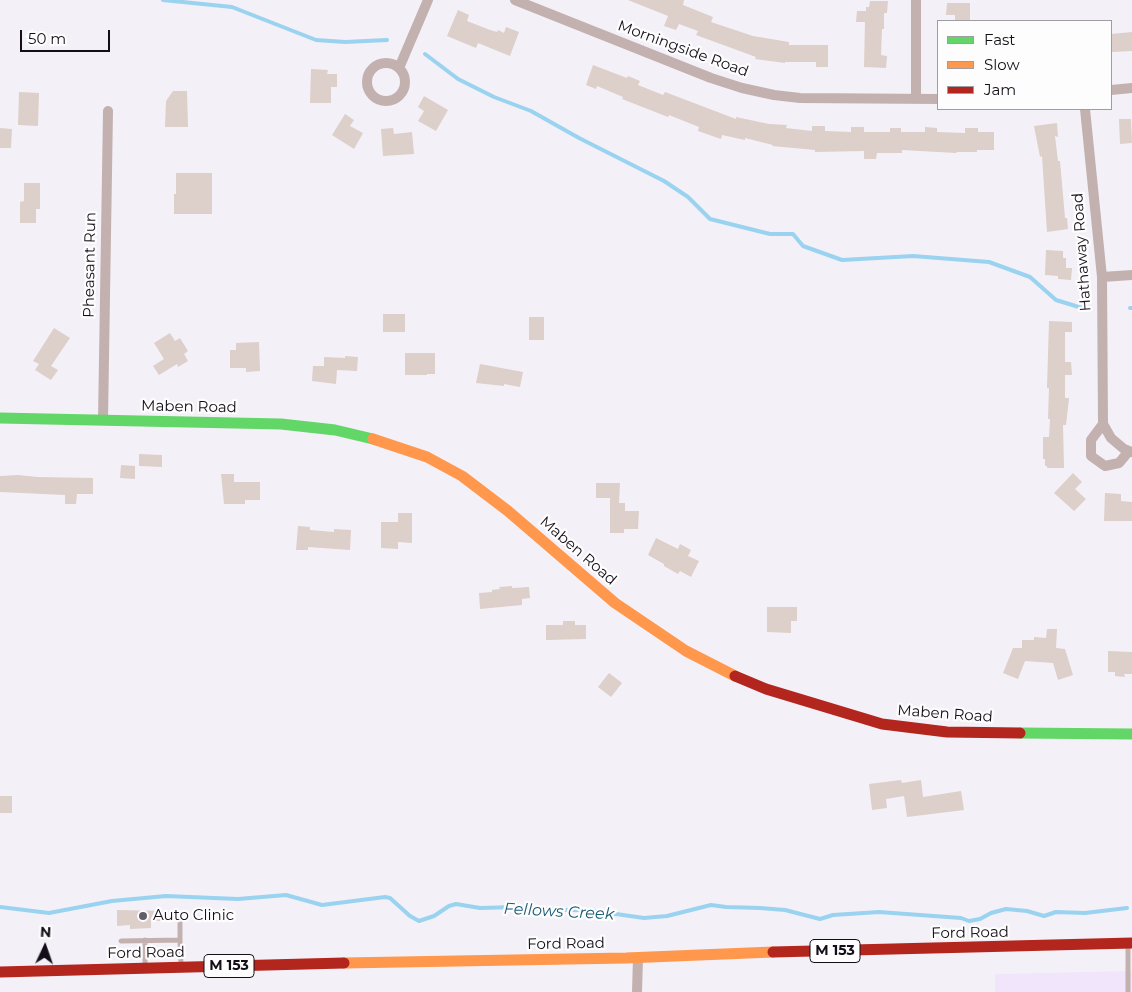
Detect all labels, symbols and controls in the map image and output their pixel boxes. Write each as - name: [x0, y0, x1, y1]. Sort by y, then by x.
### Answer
- street label: Morningside Road: [615, 17, 751, 81]
- scale bar: [22, 20, 112, 52]
- legend: [937, 20, 1112, 110]
- text: 50 m: [28, 29, 66, 48]
- text: Fast: [984, 30, 1015, 49]
- text: Slow: [984, 55, 1020, 74]
- text: Jam: [984, 80, 1016, 99]
- street label: Hathaway Road: [1069, 192, 1095, 312]
- street label: Pheasant Run: [80, 212, 100, 318]
- street label: Maben Road: [141, 397, 237, 417]
- street label: Maben Road: [536, 513, 620, 589]
- street label: Maben Road: [897, 702, 993, 726]
- water label: Fellows Creek: [503, 900, 615, 924]
- place label: Auto Clinic: [153, 907, 234, 925]
- marker: Auto Clinic: [137, 910, 149, 922]
- north arrow: [20, 922, 70, 972]
- text: N: [40, 923, 52, 941]
- street label: Ford Road: [931, 923, 1009, 943]
- street label: Ford Road: [527, 934, 605, 954]
- road number: M 153: [810, 939, 860, 962]
- street label: Ford Road: [107, 943, 185, 963]
- road number: M 153: [204, 954, 254, 978]

